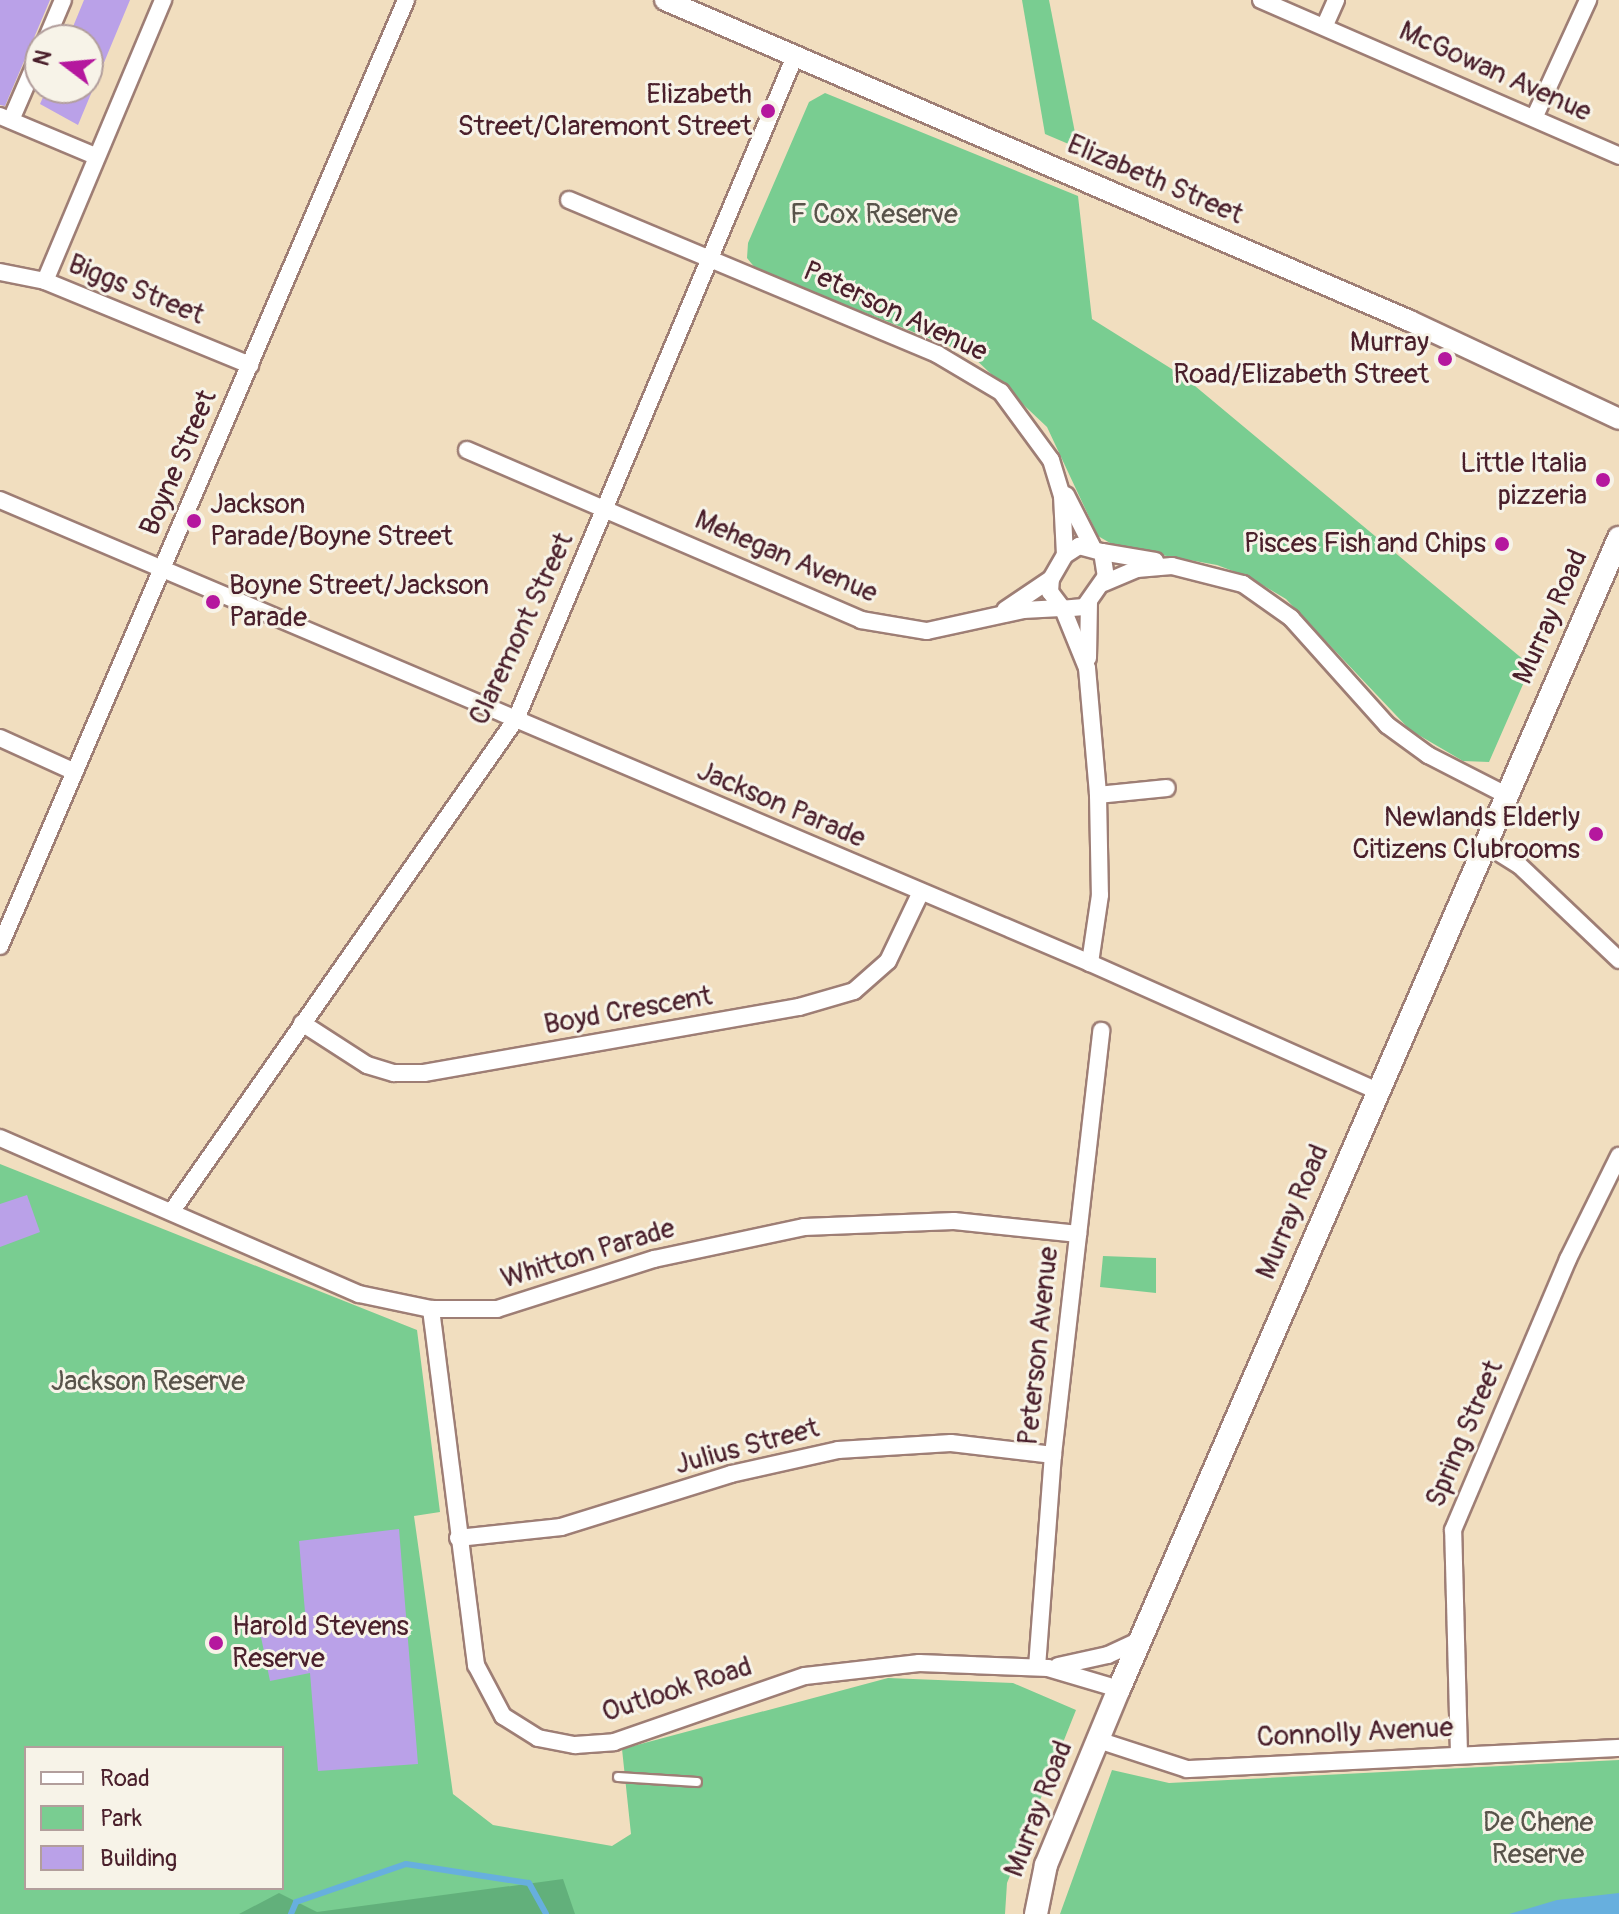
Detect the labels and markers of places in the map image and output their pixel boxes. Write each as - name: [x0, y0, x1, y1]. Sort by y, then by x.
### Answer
- place label: Elizabeth Street/Claremont Street: [458, 78, 752, 144]
- marker: Elizabeth Street/Claremont Street: [759, 102, 777, 120]
- place label: Murray Road/Elizabeth Street: [1173, 326, 1429, 392]
- marker: Murray Road/Elizabeth Street: [1436, 350, 1454, 368]
- place label: Little Italia pizzeria: [1460, 447, 1587, 513]
- marker: Little Italia pizzeria: [1594, 471, 1612, 489]
- place label: Jackson Parade/Boyne Street: [210, 488, 453, 554]
- marker: Jackson Parade/Boyne Street: [185, 512, 203, 530]
- place label: Pisces Fish and Chips: [1244, 527, 1486, 561]
- marker: Pisces Fish and Chips: [1493, 535, 1511, 553]
- place label: Boyne Street/Jackson Parade: [229, 569, 489, 635]
- marker: Boyne Street/Jackson Parade: [204, 593, 222, 611]
- place label: Newlands Elderly Citizens Clubrooms: [1352, 801, 1580, 867]
- marker: Newlands Elderly Citizens Clubrooms: [1587, 825, 1605, 843]
- place label: Harold Stevens Reserve: [232, 1610, 409, 1676]
- marker: Harold Stevens Reserve: [207, 1634, 225, 1652]

